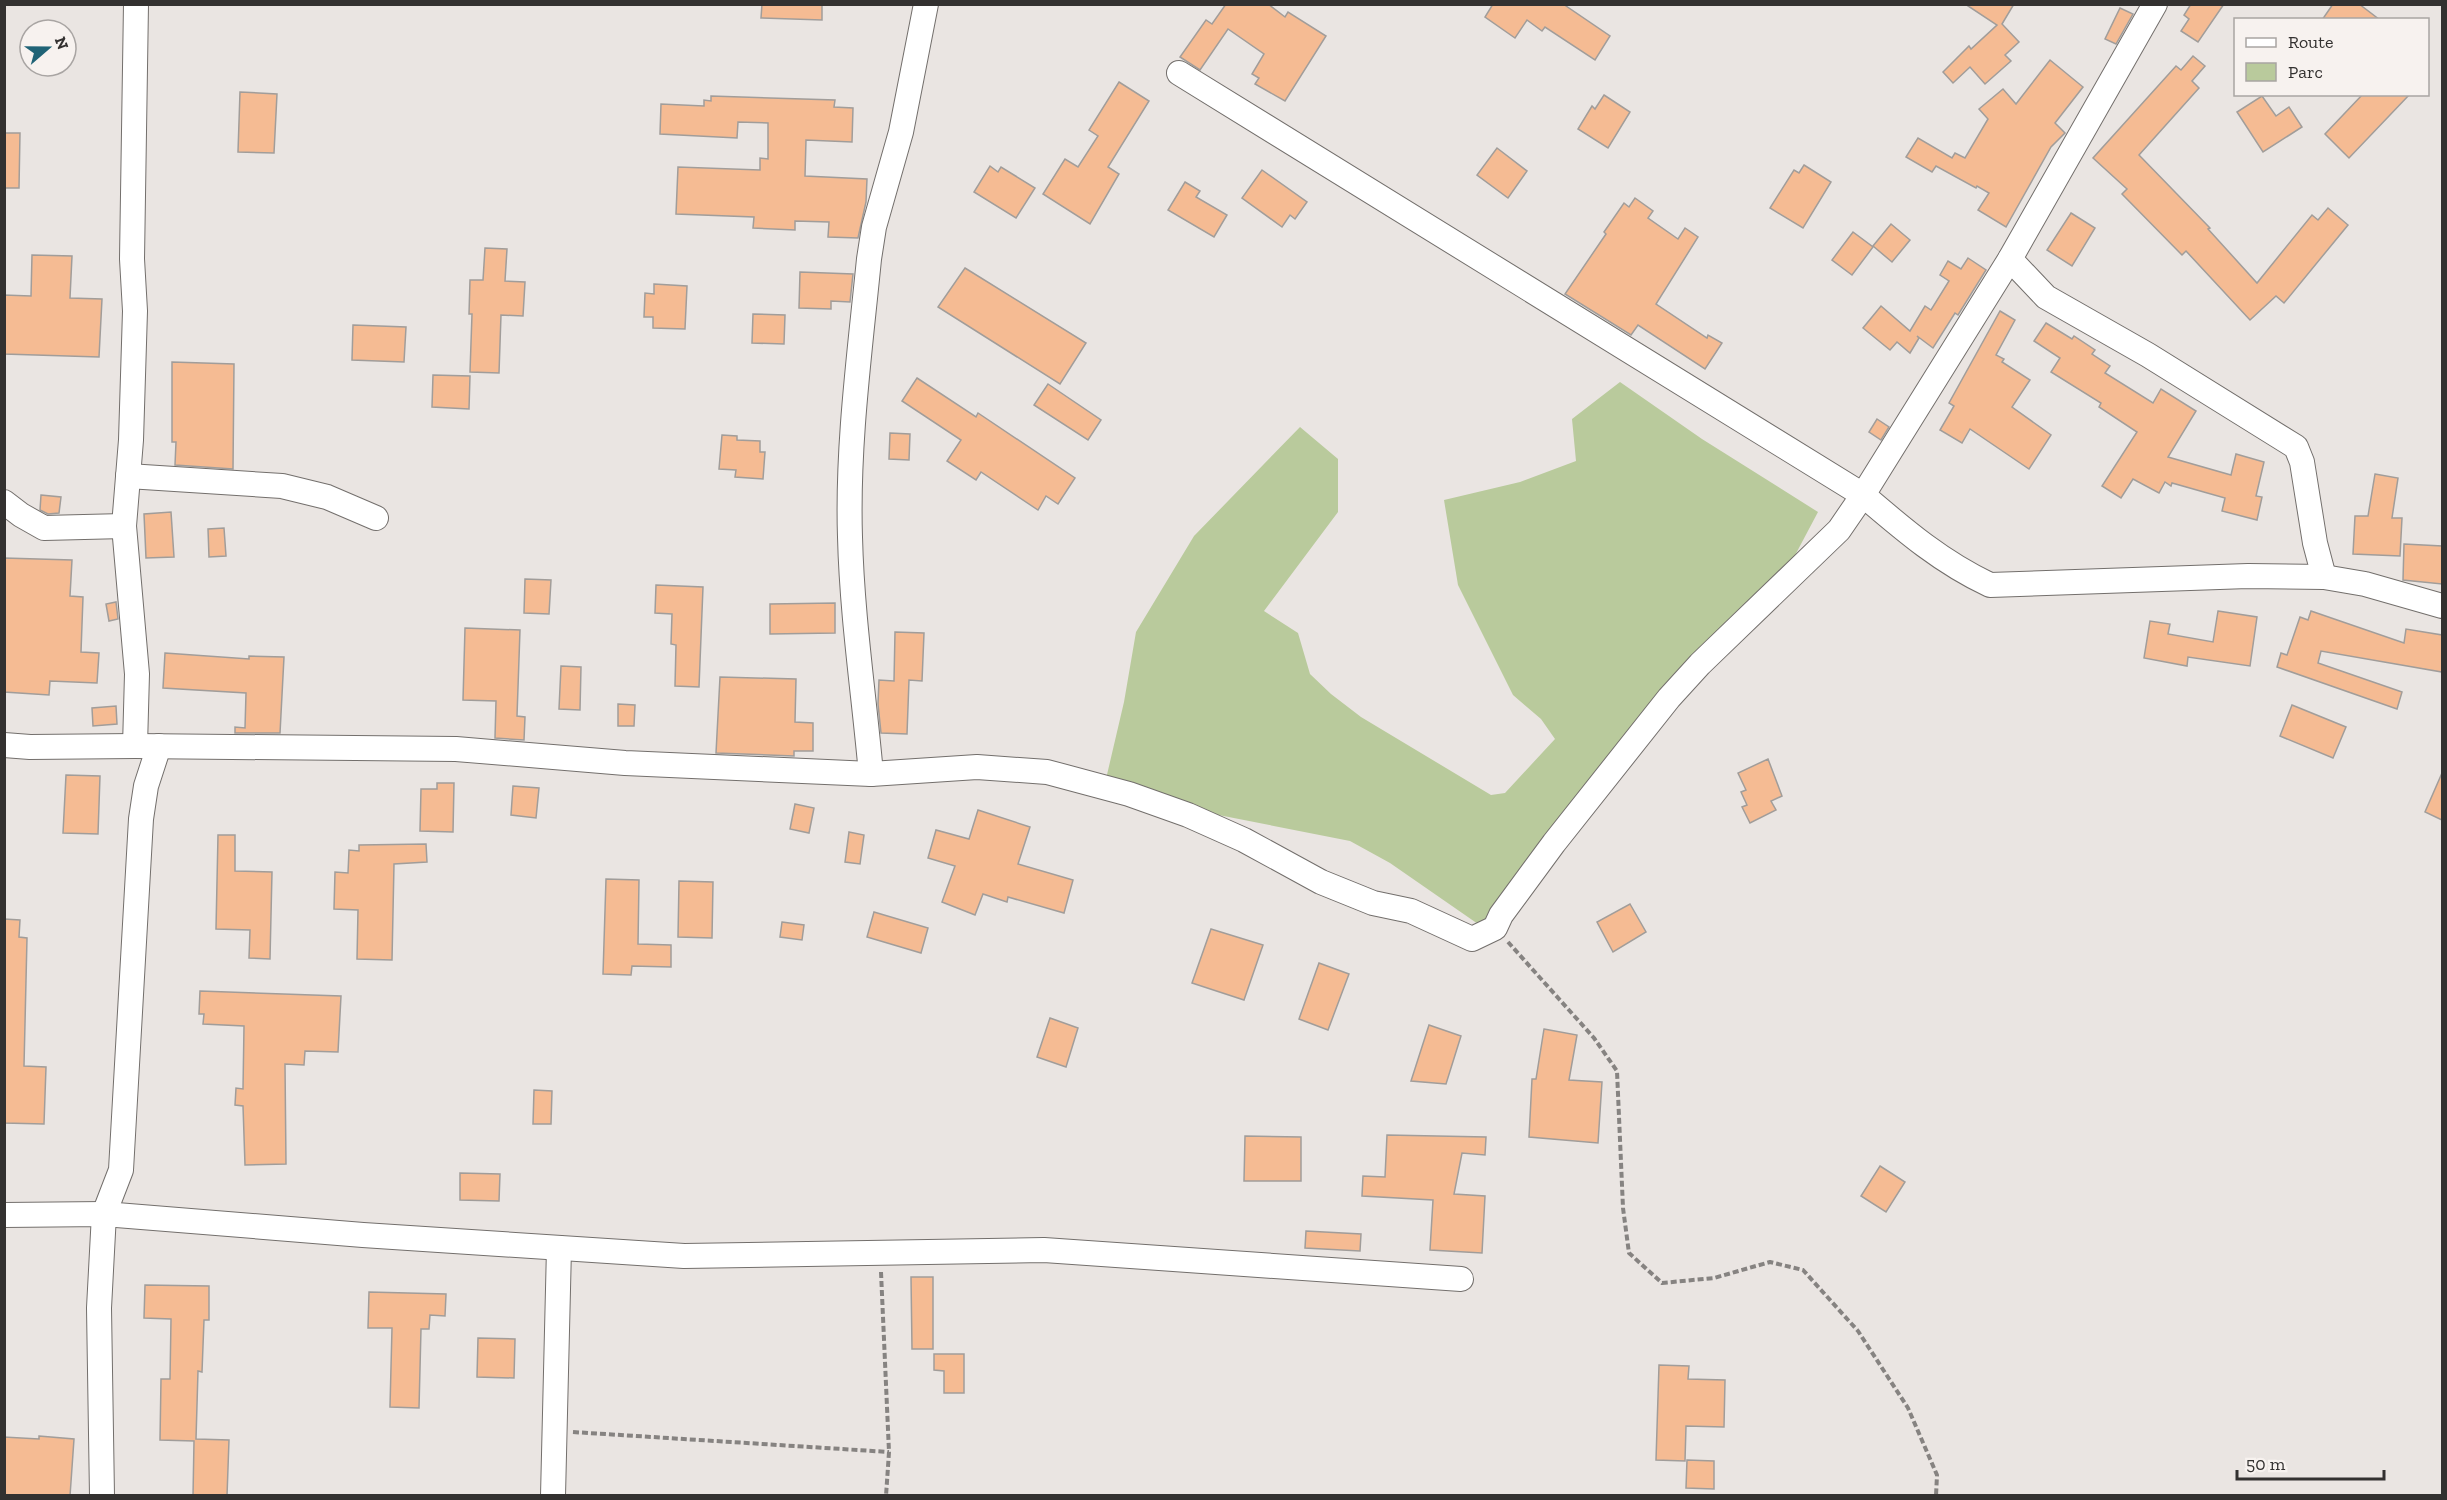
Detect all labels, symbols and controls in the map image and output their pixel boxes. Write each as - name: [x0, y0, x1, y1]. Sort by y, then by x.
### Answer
- north arrow: [18, 18, 78, 78]
- legend: [2234, 18, 2429, 96]
- text: Route: [2288, 31, 2333, 53]
- text: N: [51, 34, 73, 52]
- text: Parc: [2288, 61, 2323, 83]
- scale bar: [2237, 1443, 2384, 1481]
- text: 50 m: [2246, 1453, 2286, 1475]

